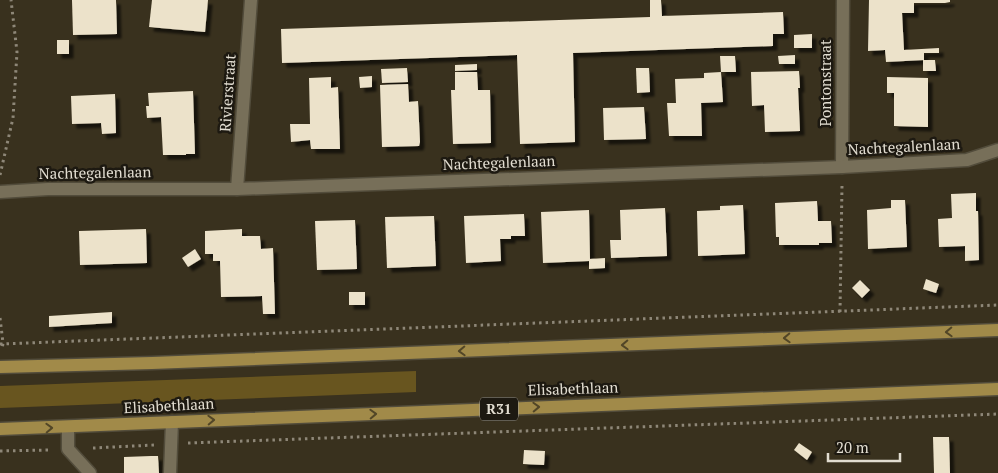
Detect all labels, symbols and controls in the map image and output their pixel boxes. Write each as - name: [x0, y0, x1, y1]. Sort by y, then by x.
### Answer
- street label: Pontonstraat: [815, 39, 835, 127]
- street label: Rivierstraat: [214, 53, 240, 133]
- street label: Nachtegalenlaan: [847, 133, 961, 159]
- street label: Nachtegalenlaan: [442, 150, 556, 174]
- street label: Nachtegalenlaan: [39, 161, 151, 183]
- one-way arrow: [945, 327, 953, 337]
- one-way arrow: [783, 333, 791, 344]
- one-way arrow: [620, 339, 628, 350]
- one-way arrow: [458, 345, 466, 356]
- street label: Elisabethlaan: [527, 376, 619, 400]
- street label: Elisabethlaan: [123, 393, 215, 417]
- road number: R31: [480, 398, 518, 420]
- one-way arrow: [532, 402, 540, 412]
- one-way arrow: [370, 408, 378, 419]
- one-way arrow: [207, 415, 215, 426]
- one-way arrow: [45, 422, 53, 433]
- scale bar: [828, 430, 900, 462]
- text: 20 m: [836, 437, 869, 457]

